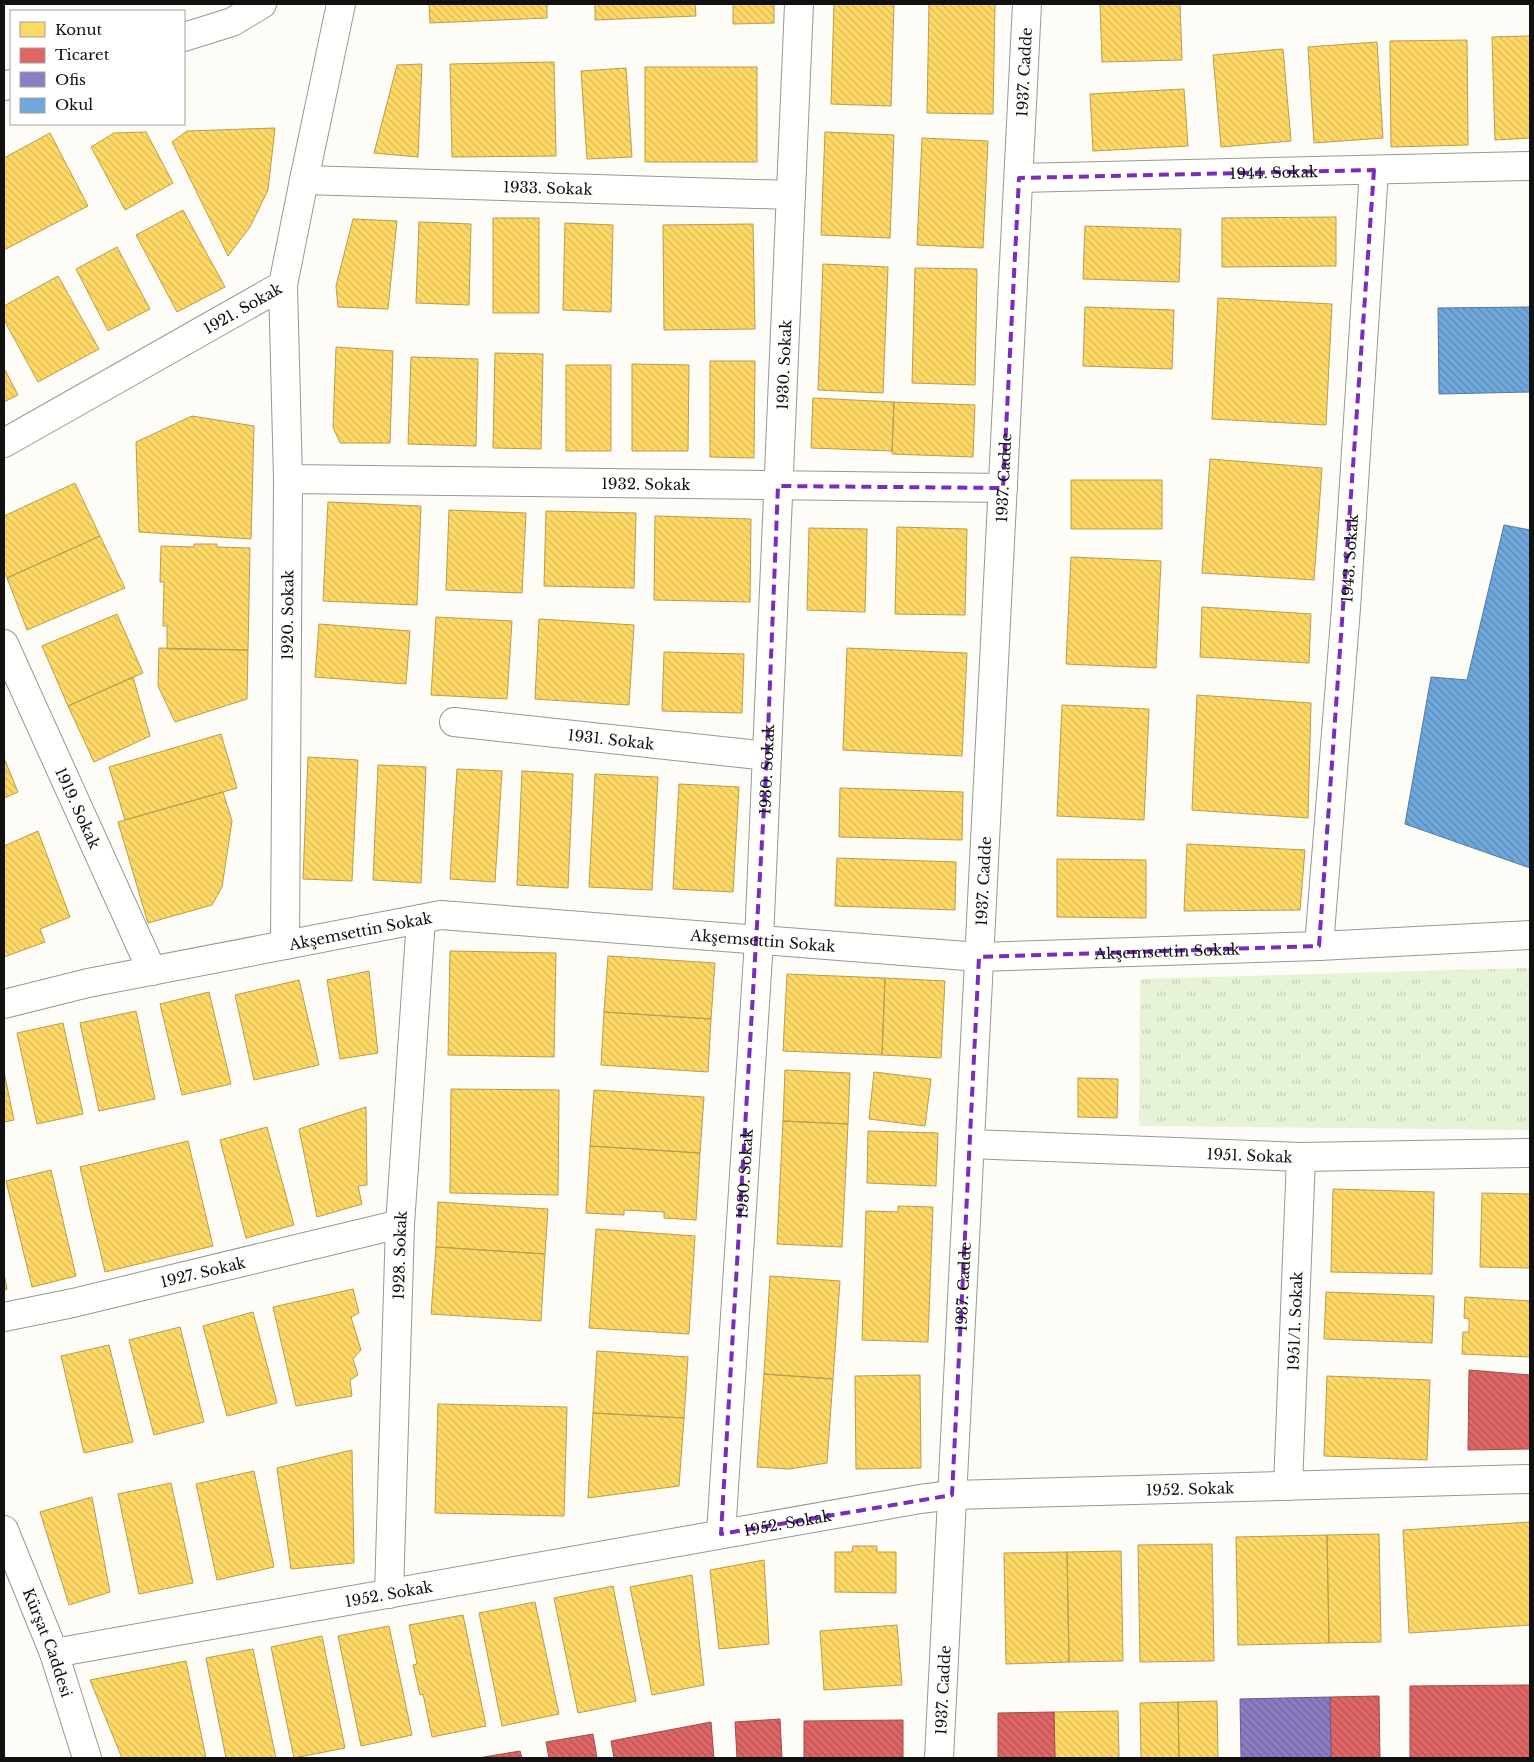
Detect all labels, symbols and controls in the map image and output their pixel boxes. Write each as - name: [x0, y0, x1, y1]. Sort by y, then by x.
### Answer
- legend: [10, 10, 185, 125]
- text: Konut: [55, 20, 102, 39]
- street label: 1937. Cadde: [1012, 27, 1035, 117]
- text: Ticaret: [55, 45, 110, 64]
- text: Ofis: [55, 70, 86, 89]
- text: Okul: [55, 95, 93, 114]
- street label: 1944. Sokak: [1229, 161, 1319, 183]
- street label: 1933. Sokak: [503, 177, 594, 198]
- street label: 1921. Sokak: [200, 278, 286, 338]
- street label: 1930. Sokak: [772, 318, 795, 410]
- street label: 1937. Cadde: [992, 432, 1015, 523]
- street label: 1932. Sokak: [601, 473, 692, 494]
- street label: 1943. Sokak: [1337, 512, 1362, 603]
- street label: 1920. Sokak: [277, 569, 297, 660]
- street label: 1930. Sokak: [755, 723, 778, 815]
- street label: 1931. Sokak: [567, 725, 656, 753]
- street label: 1919. Sokak: [52, 764, 105, 852]
- street label: 1937. Cadde: [971, 836, 995, 926]
- street label: Akşemsettin Sokak: [286, 907, 434, 954]
- street label: Akşemsettin Sokak: [689, 925, 837, 955]
- street label: Akşemsettin Sokak: [1093, 939, 1241, 963]
- street label: 1930. Sokak: [732, 1127, 757, 1220]
- street label: 1951. Sokak: [1206, 1144, 1294, 1166]
- street label: 1928. Sokak: [388, 1209, 410, 1300]
- street label: 1937. Cadde: [951, 1241, 974, 1332]
- street label: 1927. Sokak: [158, 1252, 248, 1291]
- street label: 1951/1. Sokak: [1283, 1270, 1306, 1371]
- street label: 1952. Sokak: [1145, 1478, 1235, 1499]
- street label: 1952. Sokak: [742, 1505, 834, 1540]
- street label: 1952. Sokak: [343, 1576, 435, 1611]
- street label: Kürşat Caddesi: [19, 1585, 77, 1699]
- street label: 1937. Cadde: [931, 1645, 954, 1735]

